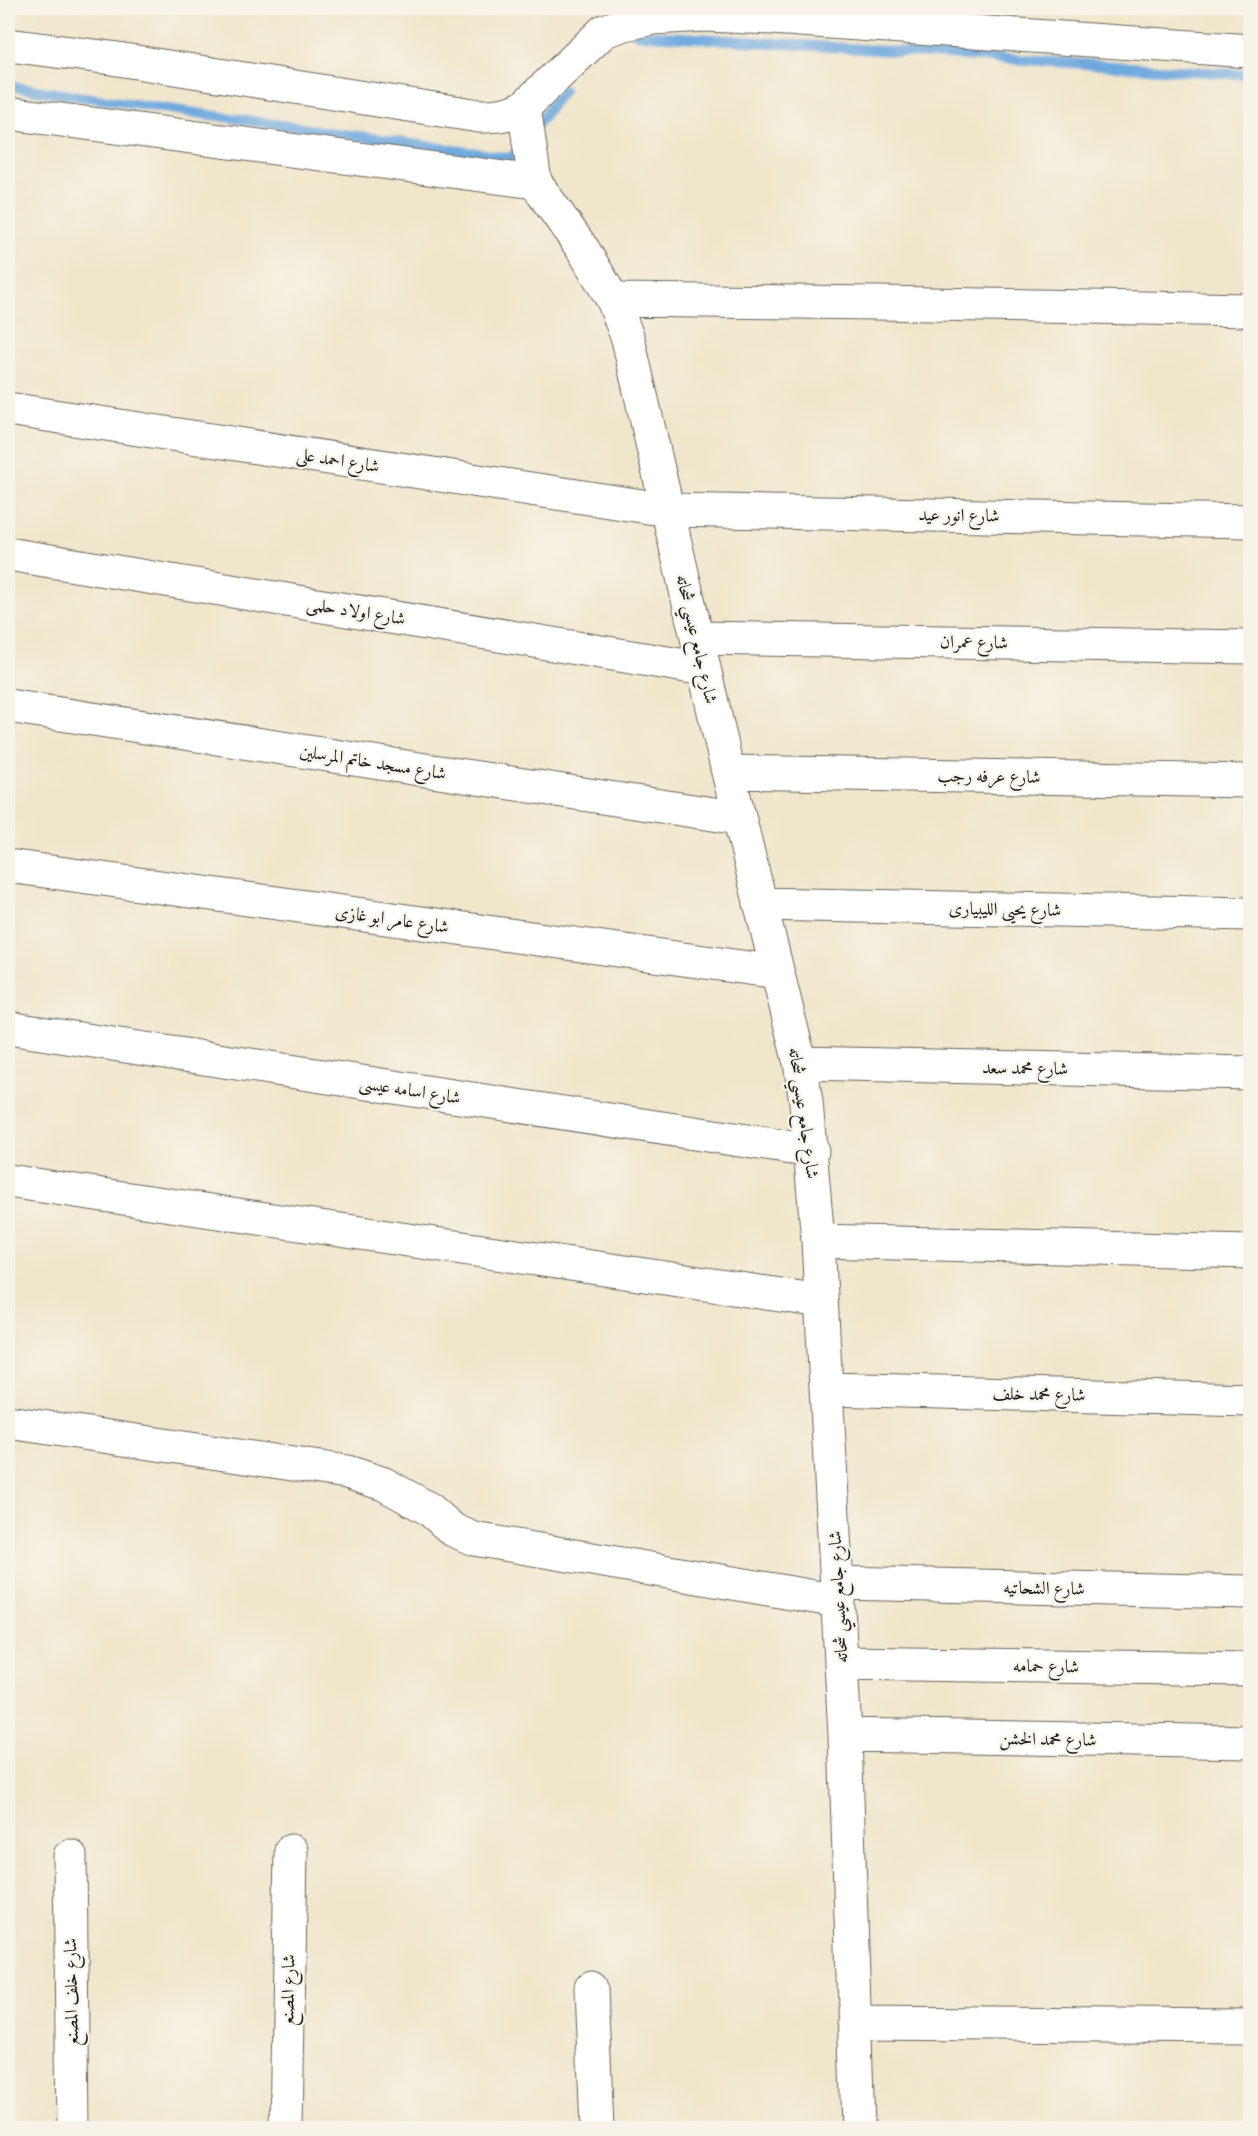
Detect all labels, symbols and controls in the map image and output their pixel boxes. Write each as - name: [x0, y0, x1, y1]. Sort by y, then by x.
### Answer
- street label: شارع احمد على: [294, 444, 381, 481]
- street label: شارع انور عيد: [918, 504, 1000, 531]
- street label: شارع جامع عيسي شحاته: [666, 572, 722, 707]
- street label: شارع اولاد حلمى: [304, 593, 407, 634]
- street label: شارع عمران: [940, 631, 1008, 658]
- street label: شارع مسجد خاتم المرسلين: [297, 741, 448, 789]
- street label: شارع عرفه رجب: [937, 765, 1041, 792]
- street label: شارع يحيى الليبيارى: [948, 898, 1062, 925]
- street label: شارع عامر ابو غازى: [333, 901, 450, 942]
- street label: شارع جامع عيسي شحاته: [778, 1046, 823, 1181]
- street label: شارع محمد سعد: [982, 1057, 1068, 1084]
- street label: شارع اسامه عيسى: [357, 1072, 462, 1113]
- street label: شارع محمد خلف: [992, 1383, 1086, 1410]
- street label: شارع جامع عيسي شحاته: [825, 1530, 858, 1664]
- street label: شارع الشحاتيه: [1003, 1577, 1085, 1604]
- street label: شارع حمامه: [1013, 1655, 1079, 1682]
- street label: شارع محمد الخشن: [999, 1728, 1097, 1755]
- street label: شارع خلف المصنع: [60, 1938, 88, 2046]
- street label: شارع المصنع: [277, 1954, 305, 2026]

